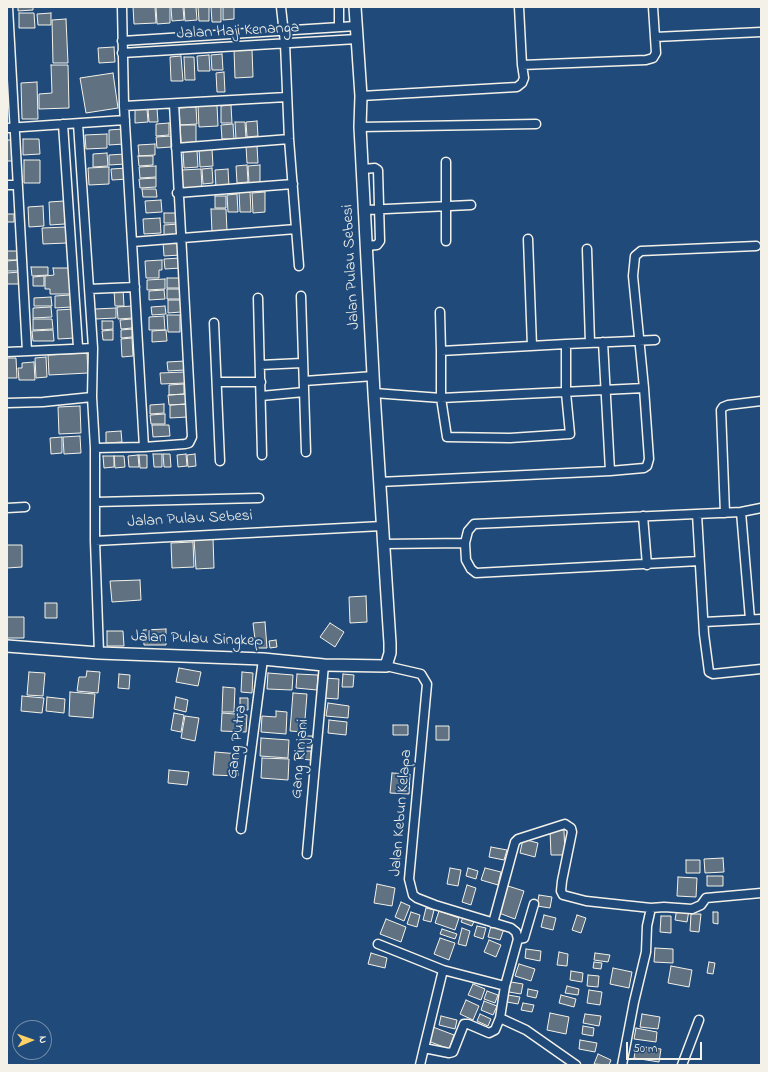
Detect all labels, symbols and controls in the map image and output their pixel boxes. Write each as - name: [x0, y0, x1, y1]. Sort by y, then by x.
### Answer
- street label: Jalan Haji Kenanga: [176, 19, 300, 45]
- street label: Jalan Pulau Sebesi: [339, 204, 365, 330]
- street label: Jalan Pulau Sebesi: [127, 507, 253, 533]
- street label: Jalan Pulau Singkep: [131, 628, 263, 652]
- street label: Gang Putra: [224, 704, 252, 780]
- street label: Gang Rinjani: [288, 718, 314, 800]
- street label: Jalan Kebun Kelapa: [387, 749, 417, 877]
- north arrow: [12, 1020, 52, 1060]
- scale bar: [628, 1034, 704, 1060]
- text: N: [35, 1036, 51, 1044]
- text: 50 m: [633, 1040, 657, 1058]

